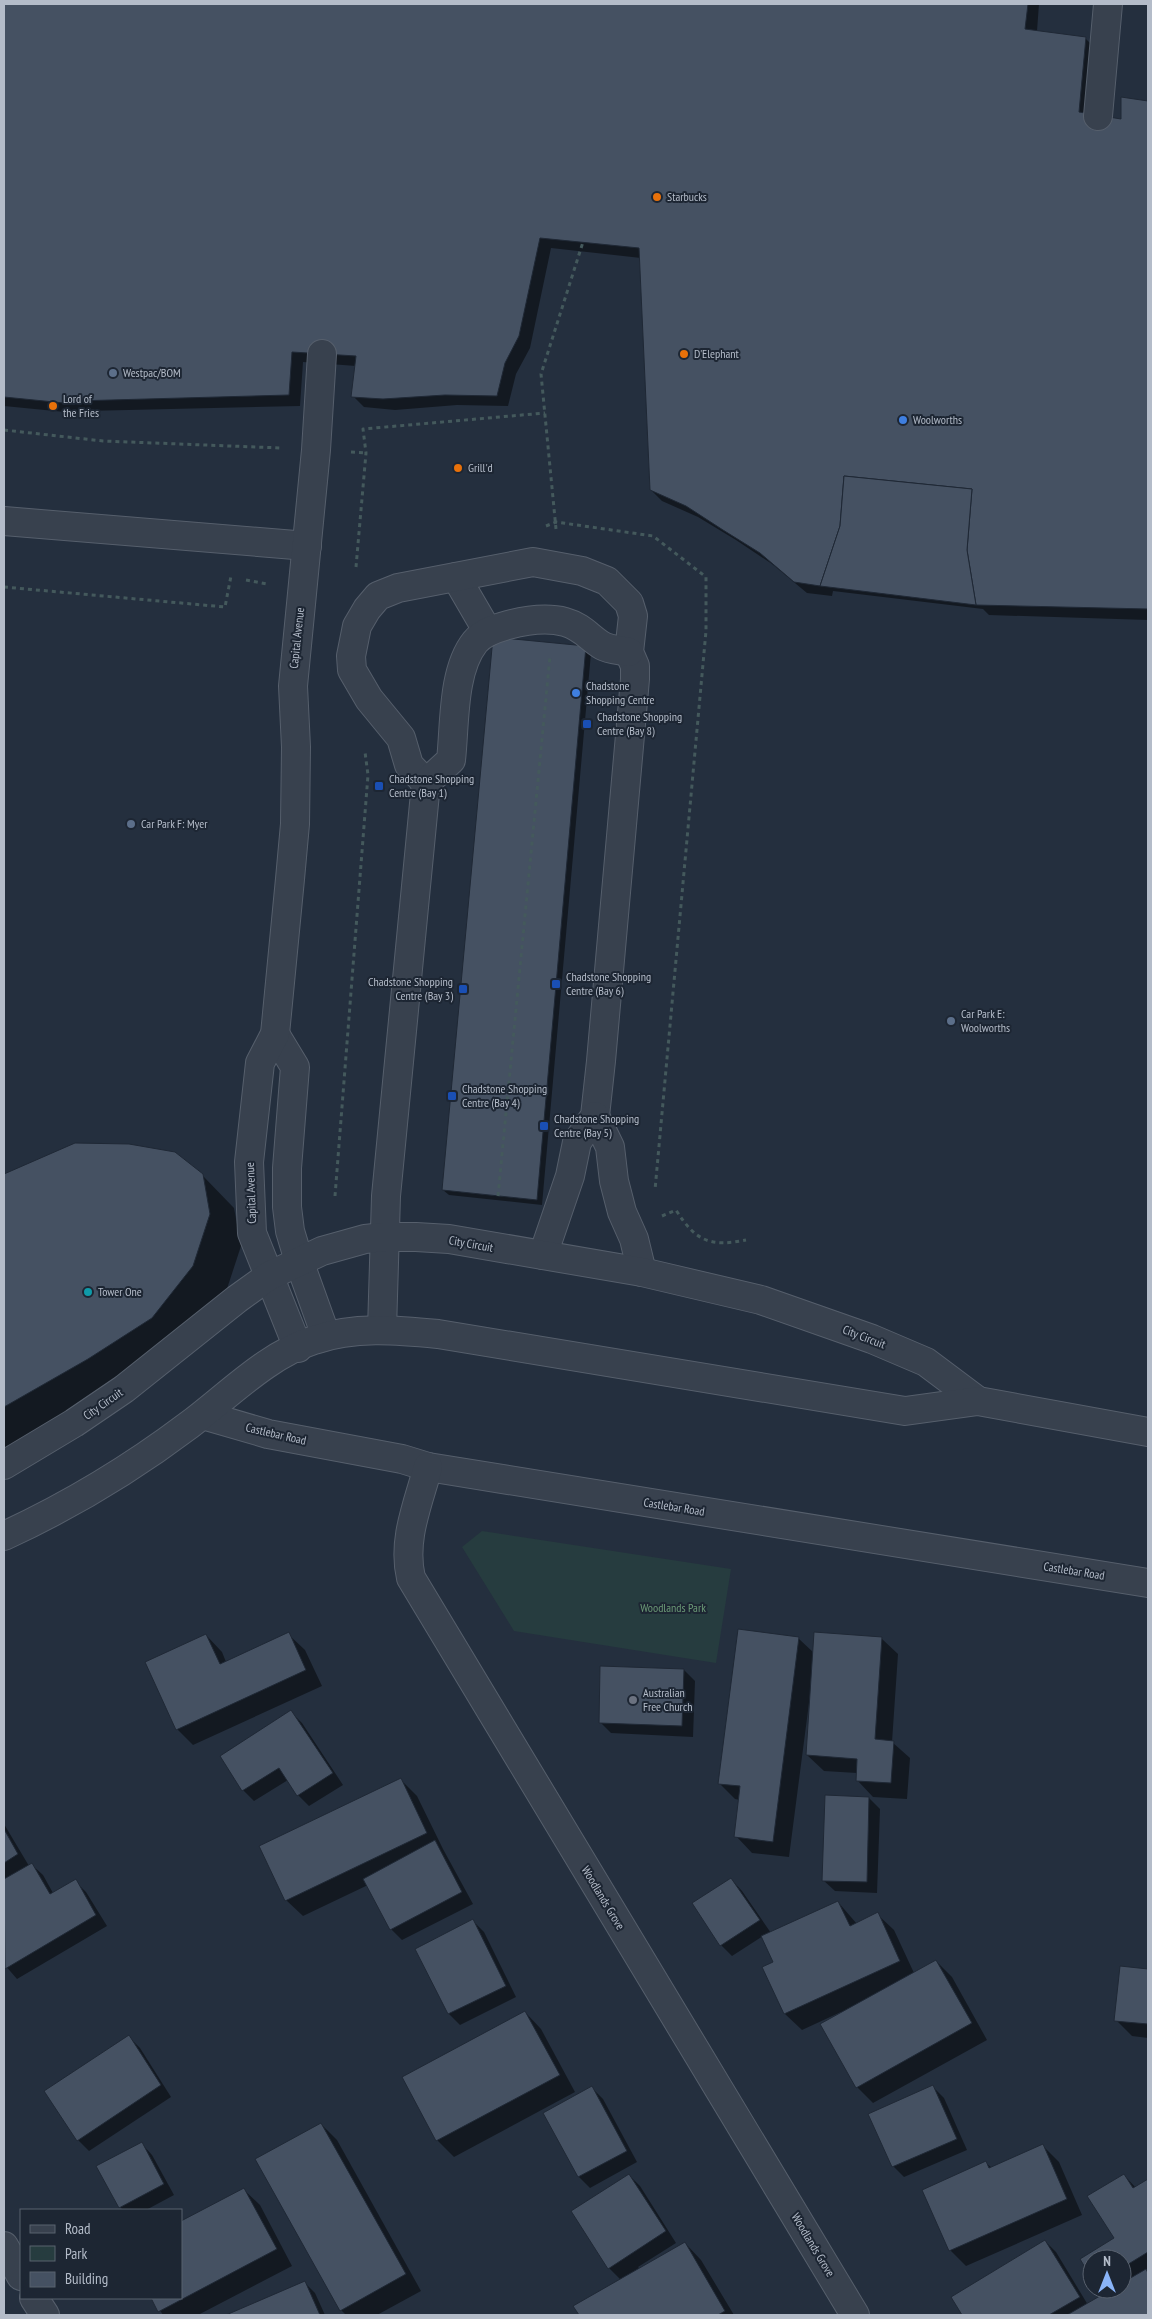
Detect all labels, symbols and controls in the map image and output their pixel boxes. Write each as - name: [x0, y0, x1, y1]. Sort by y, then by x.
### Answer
- place label: Starbucks: [667, 189, 707, 204]
- marker: Starbucks: [651, 191, 663, 203]
- place label: D'Elephant: [694, 346, 740, 361]
- marker: D'Elephant: [678, 348, 690, 360]
- place label: Westpac/BOM: [123, 365, 181, 380]
- marker: Westpac/BOM: [107, 367, 119, 379]
- place label: Lord of the Fries: [63, 391, 99, 420]
- marker: Lord of the Fries: [47, 400, 59, 412]
- place label: Woolworths: [913, 412, 962, 427]
- marker: Woolworths: [897, 414, 909, 426]
- place label: Grill'd: [468, 460, 493, 475]
- marker: Grill'd: [452, 462, 464, 474]
- street label: Capital Avenue: [286, 607, 307, 669]
- place label: Chadstone Shopping Centre: [586, 678, 655, 707]
- marker: Chadstone Shopping Centre: [570, 687, 582, 699]
- place label: Chadstone Shopping Centre (Bay 8): [597, 709, 682, 738]
- marker: Chadstone Shopping Centre (Bay 8): [581, 718, 593, 730]
- place label: Chadstone Shopping Centre (Bay 1): [389, 771, 474, 800]
- marker: Chadstone Shopping Centre (Bay 1): [373, 780, 385, 792]
- place label: Car Park F: Myer: [141, 816, 208, 831]
- marker: Car Park F: Myer: [125, 818, 137, 830]
- place label: Chadstone Shopping Centre (Bay 6): [566, 969, 651, 998]
- place label: Chadstone Shopping Centre (Bay 3): [368, 974, 453, 1003]
- marker: Chadstone Shopping Centre (Bay 6): [550, 978, 562, 990]
- marker: Chadstone Shopping Centre (Bay 3): [457, 983, 469, 995]
- place label: Car Park E: Woolworths: [961, 1006, 1010, 1035]
- marker: Car Park E: Woolworths: [945, 1015, 957, 1027]
- place label: Chadstone Shopping Centre (Bay 4): [462, 1081, 547, 1110]
- marker: Chadstone Shopping Centre (Bay 4): [446, 1090, 458, 1102]
- place label: Chadstone Shopping Centre (Bay 5): [554, 1111, 639, 1140]
- marker: Chadstone Shopping Centre (Bay 5): [538, 1120, 550, 1132]
- street label: Capital Avenue: [242, 1162, 259, 1224]
- street label: City Circuit: [448, 1232, 495, 1255]
- place label: Tower One: [98, 1284, 142, 1299]
- marker: Tower One: [82, 1286, 94, 1298]
- street label: City Circuit: [841, 1322, 888, 1352]
- street label: City Circuit: [80, 1384, 126, 1423]
- street label: Castlebar Road: [244, 1419, 308, 1448]
- street label: Castlebar Road: [643, 1494, 706, 1519]
- street label: Castlebar Road: [1043, 1558, 1106, 1583]
- park label: Woodlands Park: [640, 1600, 706, 1615]
- place label: Australian Free Church: [643, 1685, 692, 1714]
- marker: Australian Free Church: [627, 1694, 639, 1706]
- street label: Woodlands Grove: [579, 1863, 628, 1932]
- legend: [20, 2209, 182, 2299]
- street label: Woodlands Grove: [789, 2210, 838, 2279]
- text: Road: [65, 2219, 91, 2238]
- text: Park: [65, 2244, 87, 2263]
- north arrow: [1082, 2249, 1132, 2299]
- text: N: [1103, 2252, 1111, 2270]
- text: Building: [65, 2269, 108, 2288]

